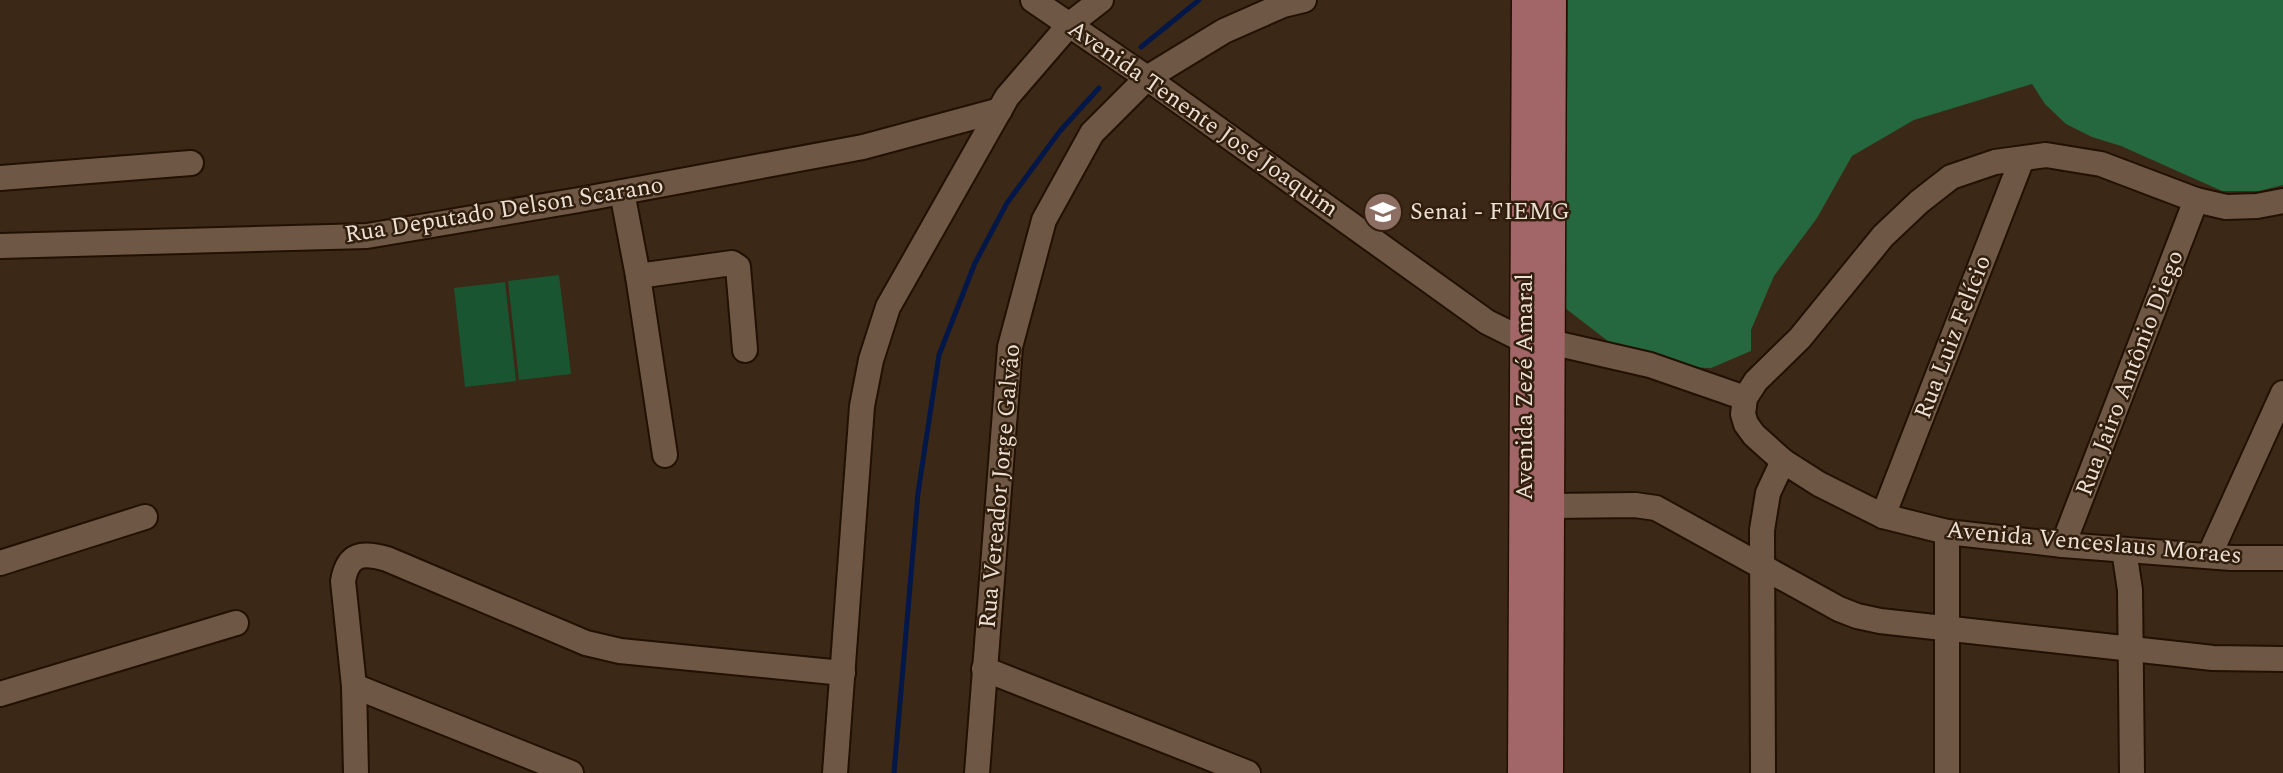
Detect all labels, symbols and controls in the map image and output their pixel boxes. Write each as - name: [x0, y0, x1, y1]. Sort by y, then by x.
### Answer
- street label: Avenida Tenente José Joaquim: [1060, 11, 1346, 227]
- street label: Rua Deputado Delson Scarano: [342, 167, 666, 253]
- school or university icon: Senai - FIEMG: [1362, 191, 1404, 233]
- place label: Senai - FIEMG: [1410, 194, 1570, 230]
- street label: Rua Jairo Antônio Diego: [2066, 245, 2194, 501]
- street label: Rua Luiz Felício: [1905, 250, 2001, 424]
- street label: Avenida Zezé Amaral: [1507, 274, 1543, 500]
- street label: Rua Vereador Jorge Galvão: [970, 342, 1030, 630]
- street label: Avenida Venceslaus Moraes: [1945, 512, 2243, 574]

